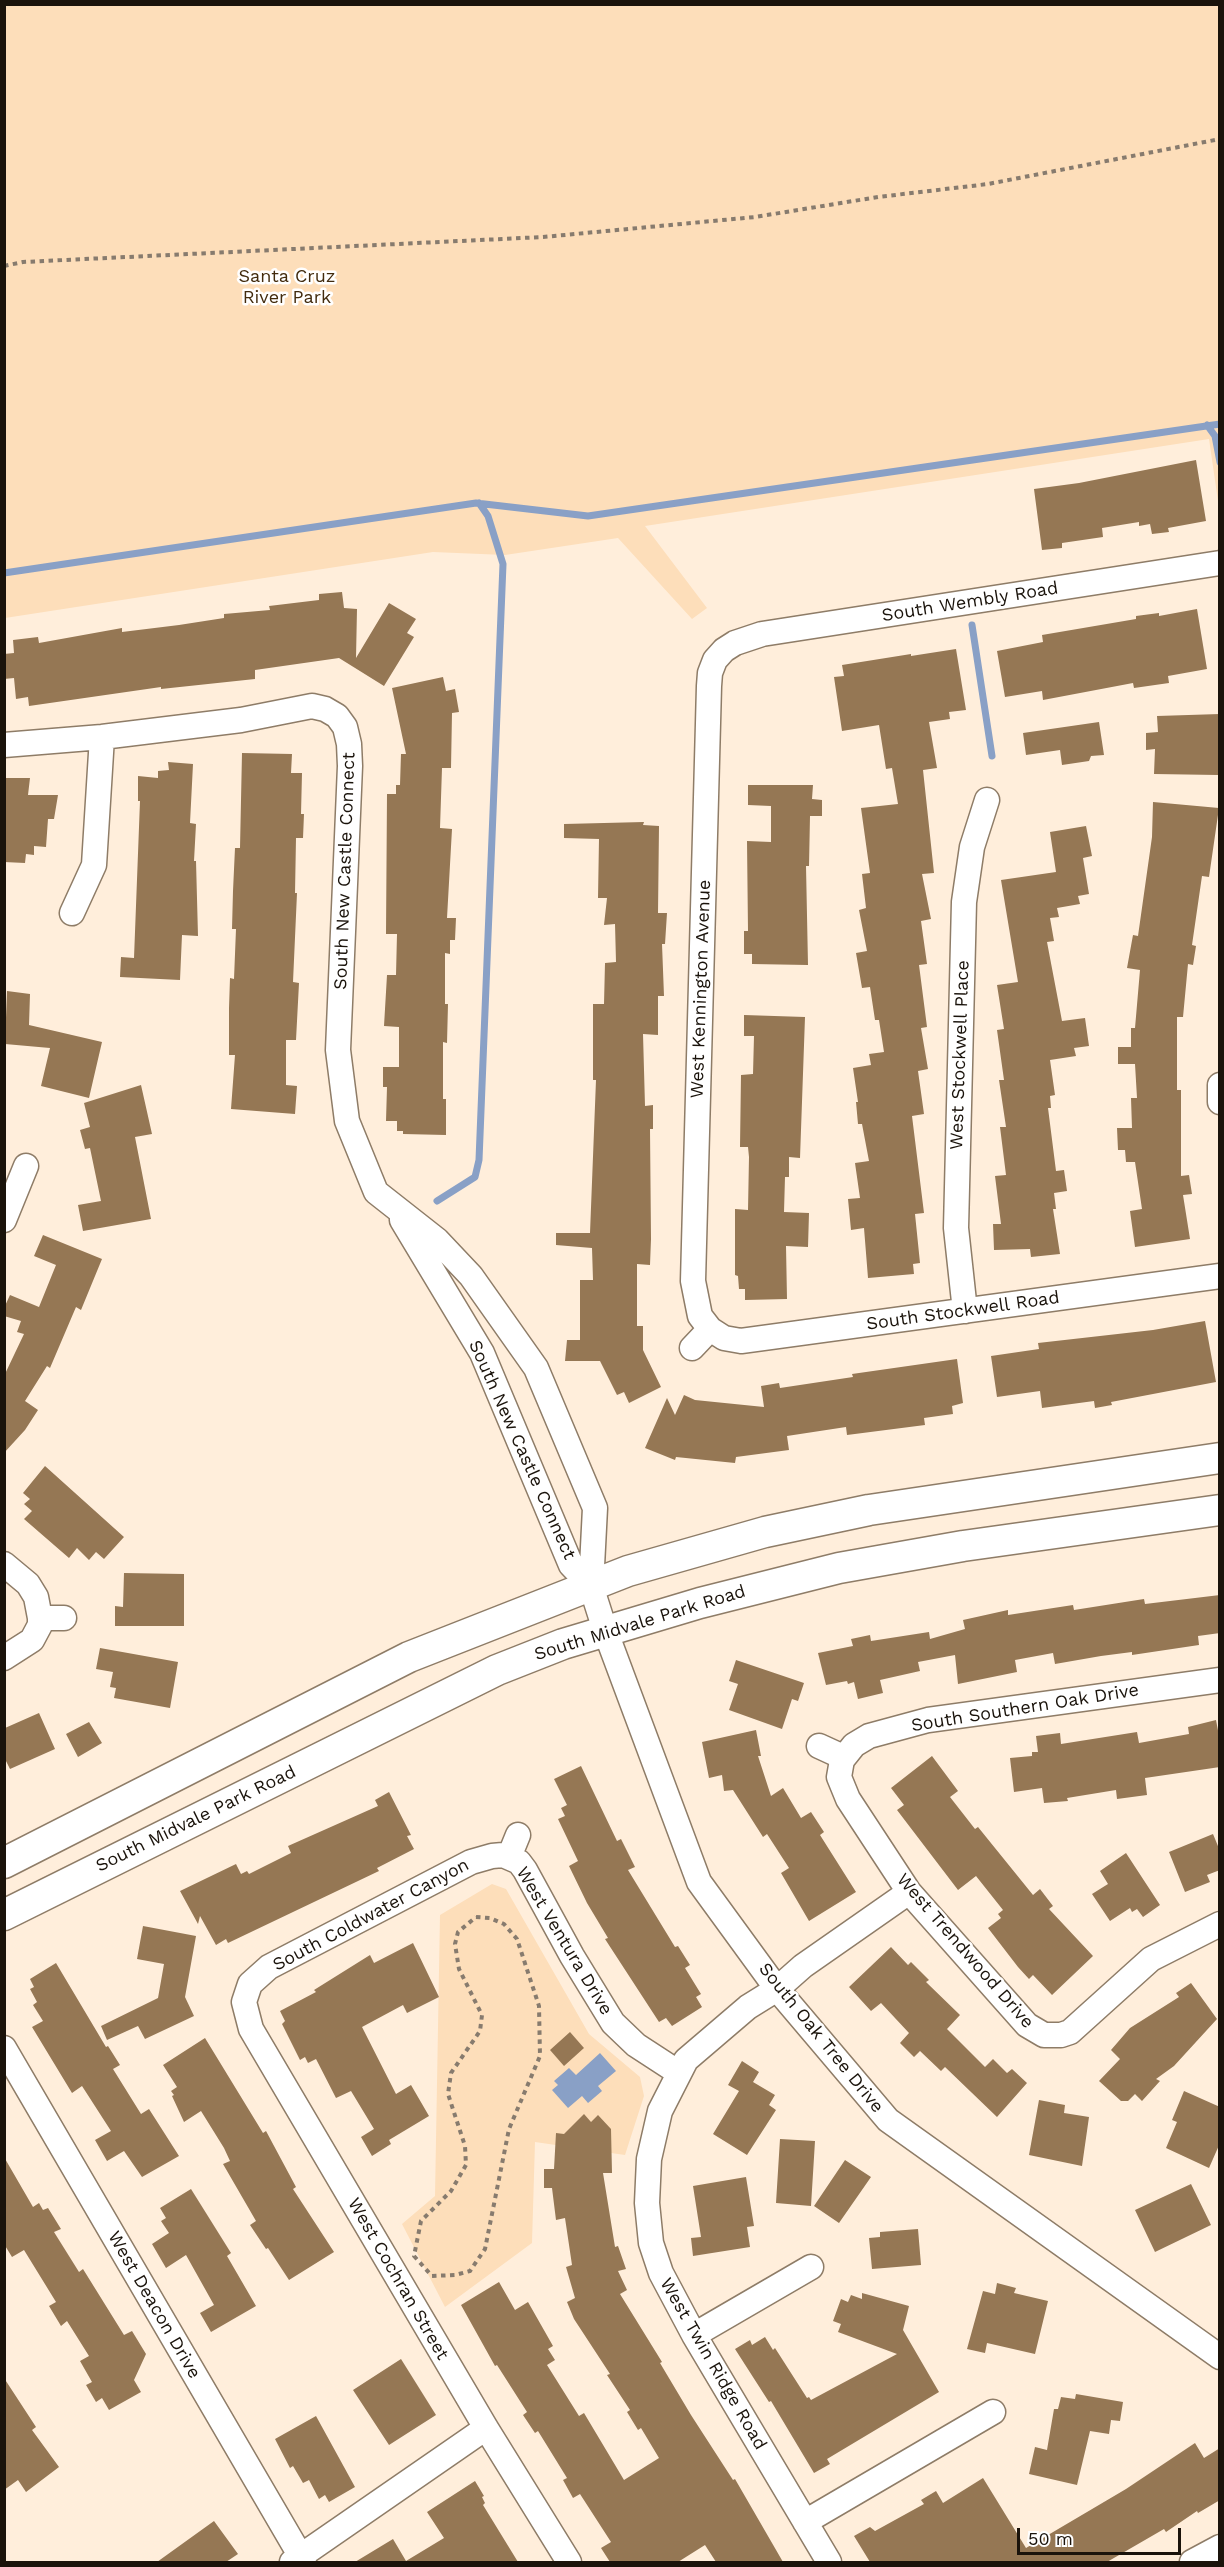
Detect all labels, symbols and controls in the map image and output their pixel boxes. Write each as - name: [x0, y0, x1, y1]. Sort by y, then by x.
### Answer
- park label: Santa Cruz River Park: [239, 266, 335, 308]
- street label: South Wembly Road: [880, 577, 1060, 627]
- street label: South New Castle Connect: [330, 752, 360, 990]
- street label: West Kennington Avenue: [686, 879, 716, 1099]
- street label: West Stockwell Place: [946, 960, 974, 1150]
- street label: South Stockwell Road: [865, 1287, 1061, 1335]
- street label: South New Castle Connect: [464, 1337, 580, 1563]
- street label: South Midvale Park Road: [532, 1581, 748, 1665]
- street label: South Southern Oak Drive: [910, 1679, 1140, 1737]
- street label: South Midvale Park Road: [92, 1761, 300, 1877]
- street label: South Coldwater Canyon: [269, 1854, 473, 1976]
- street label: West Ventura Drive: [511, 1863, 617, 2019]
- street label: West Trendwood Drive: [892, 1869, 1038, 2033]
- street label: South Oak Tree Drive: [754, 1959, 888, 2117]
- street label: West Cochran Street: [343, 2194, 453, 2364]
- street label: West Deacon Drive: [103, 2227, 205, 2383]
- street label: West Twin Ridge Road: [655, 2274, 771, 2454]
- scale bar: [1020, 2516, 1184, 2554]
- text: 50 m: [1028, 2528, 1073, 2549]

